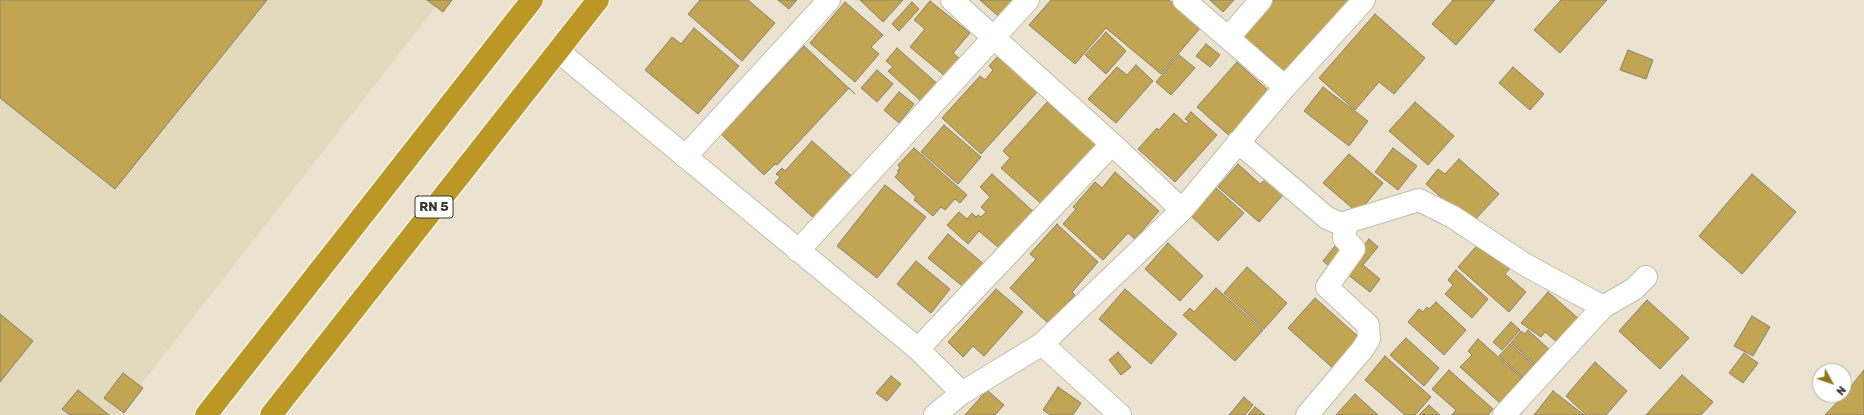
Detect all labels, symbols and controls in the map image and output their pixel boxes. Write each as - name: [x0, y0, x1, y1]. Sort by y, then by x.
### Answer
- road number: RN 5: [415, 196, 453, 218]
- north arrow: [1812, 363, 1852, 403]
- text: N: [1833, 383, 1848, 398]

